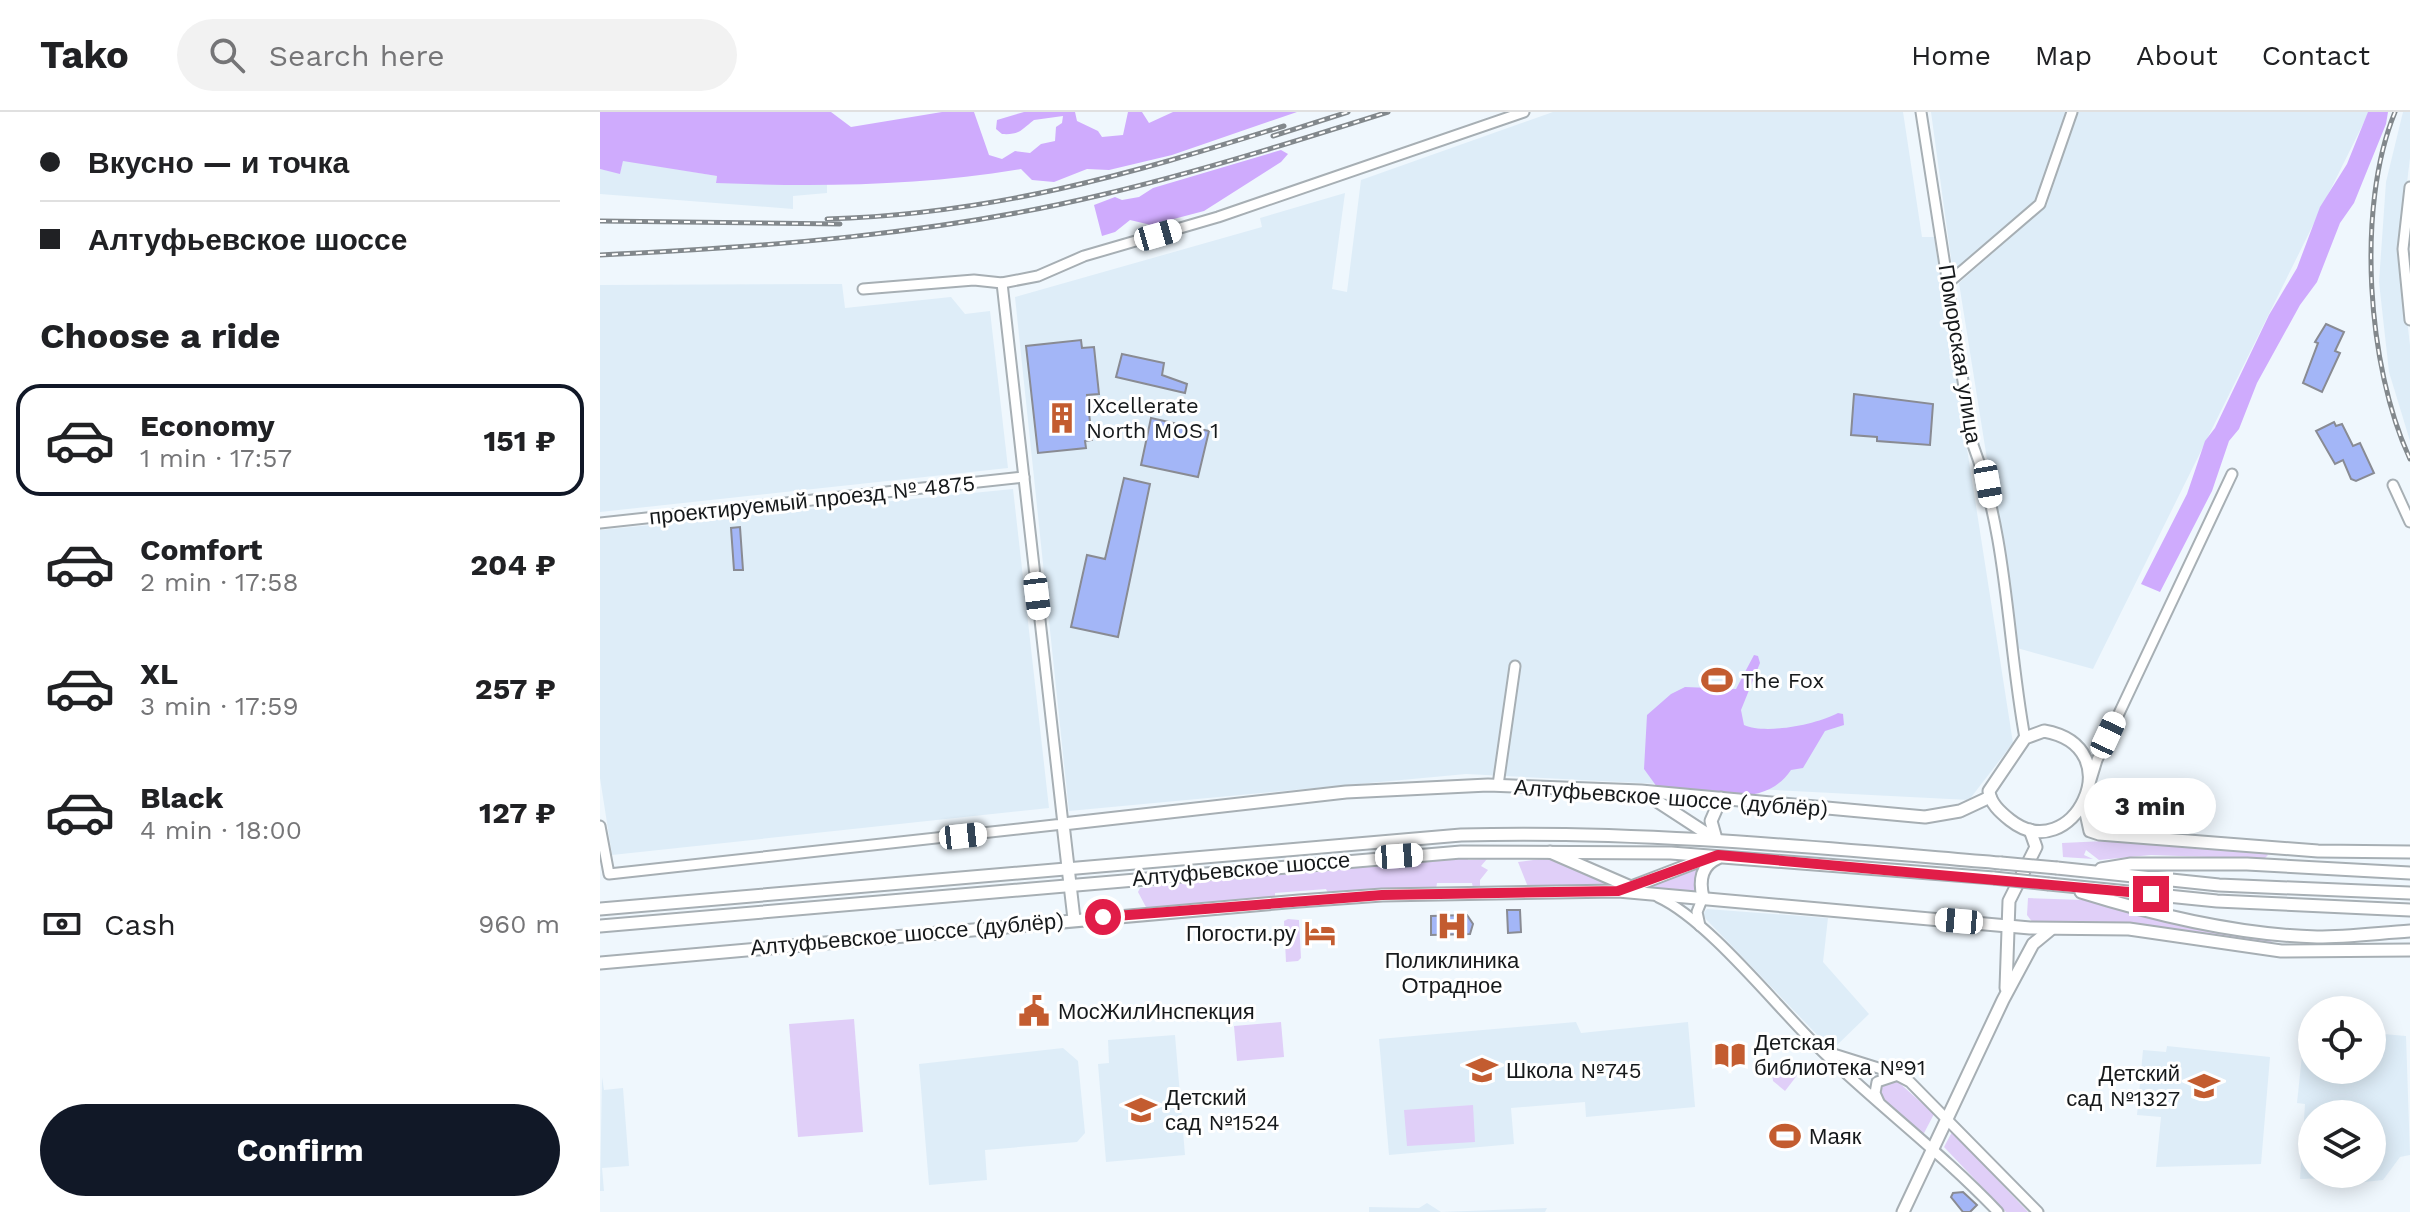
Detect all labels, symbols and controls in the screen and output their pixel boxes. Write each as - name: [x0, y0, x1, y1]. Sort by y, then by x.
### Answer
- search box: [177, 19, 737, 91]
- text: Tako: [40, 33, 129, 77]
- icon: search: [205, 33, 249, 77]
- text: Search here: [269, 38, 445, 73]
- text: Home: [1911, 39, 1991, 72]
- text: Map: [2035, 39, 2092, 72]
- text: About: [2136, 39, 2218, 72]
- text: Contact: [2262, 39, 2370, 72]
- text: Вкусно — и точка: [88, 145, 349, 180]
- car: [1132, 217, 1184, 253]
- text: Алтуфьевское шоссе: [88, 222, 407, 257]
- street label: Поморская улица: [1934, 263, 1987, 446]
- text: Choose a ride: [40, 315, 280, 357]
- place label: IXcellerate North MOS 1: [1086, 393, 1219, 443]
- building icon: IXcellerate North MOS 1: [1045, 401, 1079, 435]
- icon: car: [44, 404, 116, 476]
- text: Economy: [140, 408, 275, 443]
- text: 151 ₽: [483, 423, 556, 458]
- text: 1 min · 17:57: [140, 443, 292, 473]
- car: [1972, 458, 2004, 510]
- street label: проектируемый проезд № 4875: [648, 470, 976, 530]
- icon: car: [44, 528, 116, 600]
- text: Comfort: [140, 532, 262, 567]
- text: 204 ₽: [470, 547, 556, 582]
- text: 2 min · 17:58: [140, 567, 298, 597]
- car: [1022, 571, 1052, 621]
- icon: car: [44, 652, 116, 724]
- text: XL: [140, 656, 178, 691]
- sports icon: The Fox: [1700, 663, 1734, 697]
- place label: The Fox: [1741, 668, 1824, 693]
- text: 257 ₽: [475, 671, 556, 706]
- text: 3 min · 17:59: [140, 691, 299, 721]
- car: [2087, 708, 2129, 762]
- street label: Алтуфьевское шоссе (дублёр): [1513, 775, 1829, 821]
- icon: car: [44, 776, 116, 848]
- callout: 3 min: [2085, 778, 2217, 834]
- text: Black: [140, 780, 224, 815]
- text: 3 min: [2114, 791, 2186, 821]
- text: 127 ₽: [479, 795, 556, 830]
- text: 4 min · 18:00: [140, 815, 302, 845]
- car: [938, 822, 988, 850]
- car: [1374, 842, 1424, 870]
- street label: Алтуфьевское шоссе: [1131, 847, 1351, 891]
- route end: [2133, 876, 2169, 912]
- route start: [1085, 899, 1121, 935]
- icon: cash: [40, 902, 84, 946]
- text: Cash: [104, 907, 176, 942]
- car: [1934, 907, 1984, 935]
- street label: Алтуфьевское шоссе (дублёр): [749, 908, 1065, 960]
- text: 960 m: [478, 909, 560, 939]
- hospital icon: Поликлиника Отрадное: [1435, 909, 1469, 943]
- hotel icon: Погости.ру: [1303, 916, 1337, 950]
- place label: Погости.ру: [1186, 921, 1296, 946]
- place label: Поликлиника Отрадное: [1385, 948, 1520, 998]
- public building icon: МосЖилИнспекция: [1017, 994, 1051, 1028]
- map controls: [2298, 996, 2386, 1188]
- button: locate: [2298, 996, 2386, 1084]
- place label: МосЖилИнспекция: [1058, 999, 1255, 1024]
- place label: Детская библиотека №91: [1754, 1030, 1926, 1080]
- library icon: Детская библиотека №91: [1713, 1038, 1747, 1072]
- school or university icon: Школа №745: [1465, 1053, 1499, 1087]
- place label: Школа №745: [1506, 1058, 1642, 1083]
- place label: Детский сад №1327: [2066, 1061, 2180, 1111]
- school or university icon: Детский сад №1327: [2187, 1069, 2221, 1103]
- place label: Детский сад №1524: [1165, 1085, 1280, 1135]
- school or university icon: Детский сад №1524: [1124, 1093, 1158, 1127]
- button: layers: [2298, 1100, 2386, 1188]
- button: Confirm: [40, 1104, 560, 1196]
- sports icon: Маяк: [1768, 1119, 1802, 1153]
- place label: Маяк: [1809, 1124, 1862, 1149]

